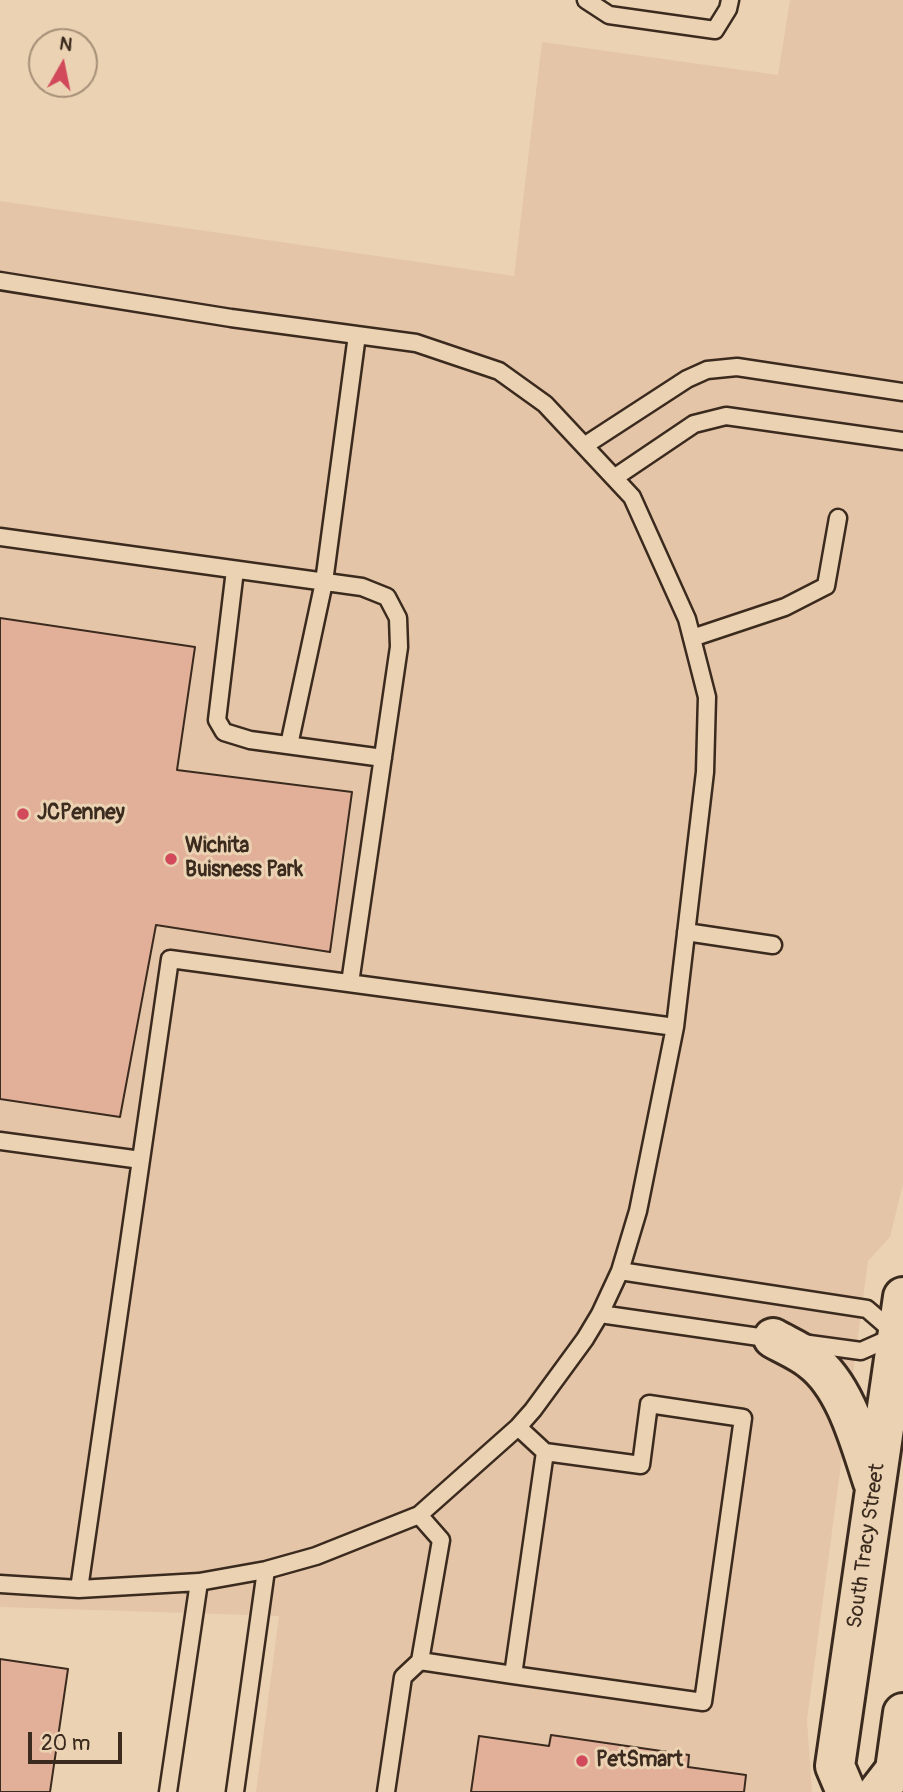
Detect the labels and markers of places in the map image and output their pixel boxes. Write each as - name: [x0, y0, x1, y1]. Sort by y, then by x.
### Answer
- place label: JCPenney: [37, 801, 125, 827]
- marker: JCPenney: [15, 806, 31, 822]
- place label: Wichita Buisness Park: [185, 834, 303, 884]
- marker: Wichita Buisness Park: [163, 851, 179, 867]
- place label: PetSmart: [596, 1748, 683, 1774]
- marker: PetSmart: [574, 1753, 590, 1769]

